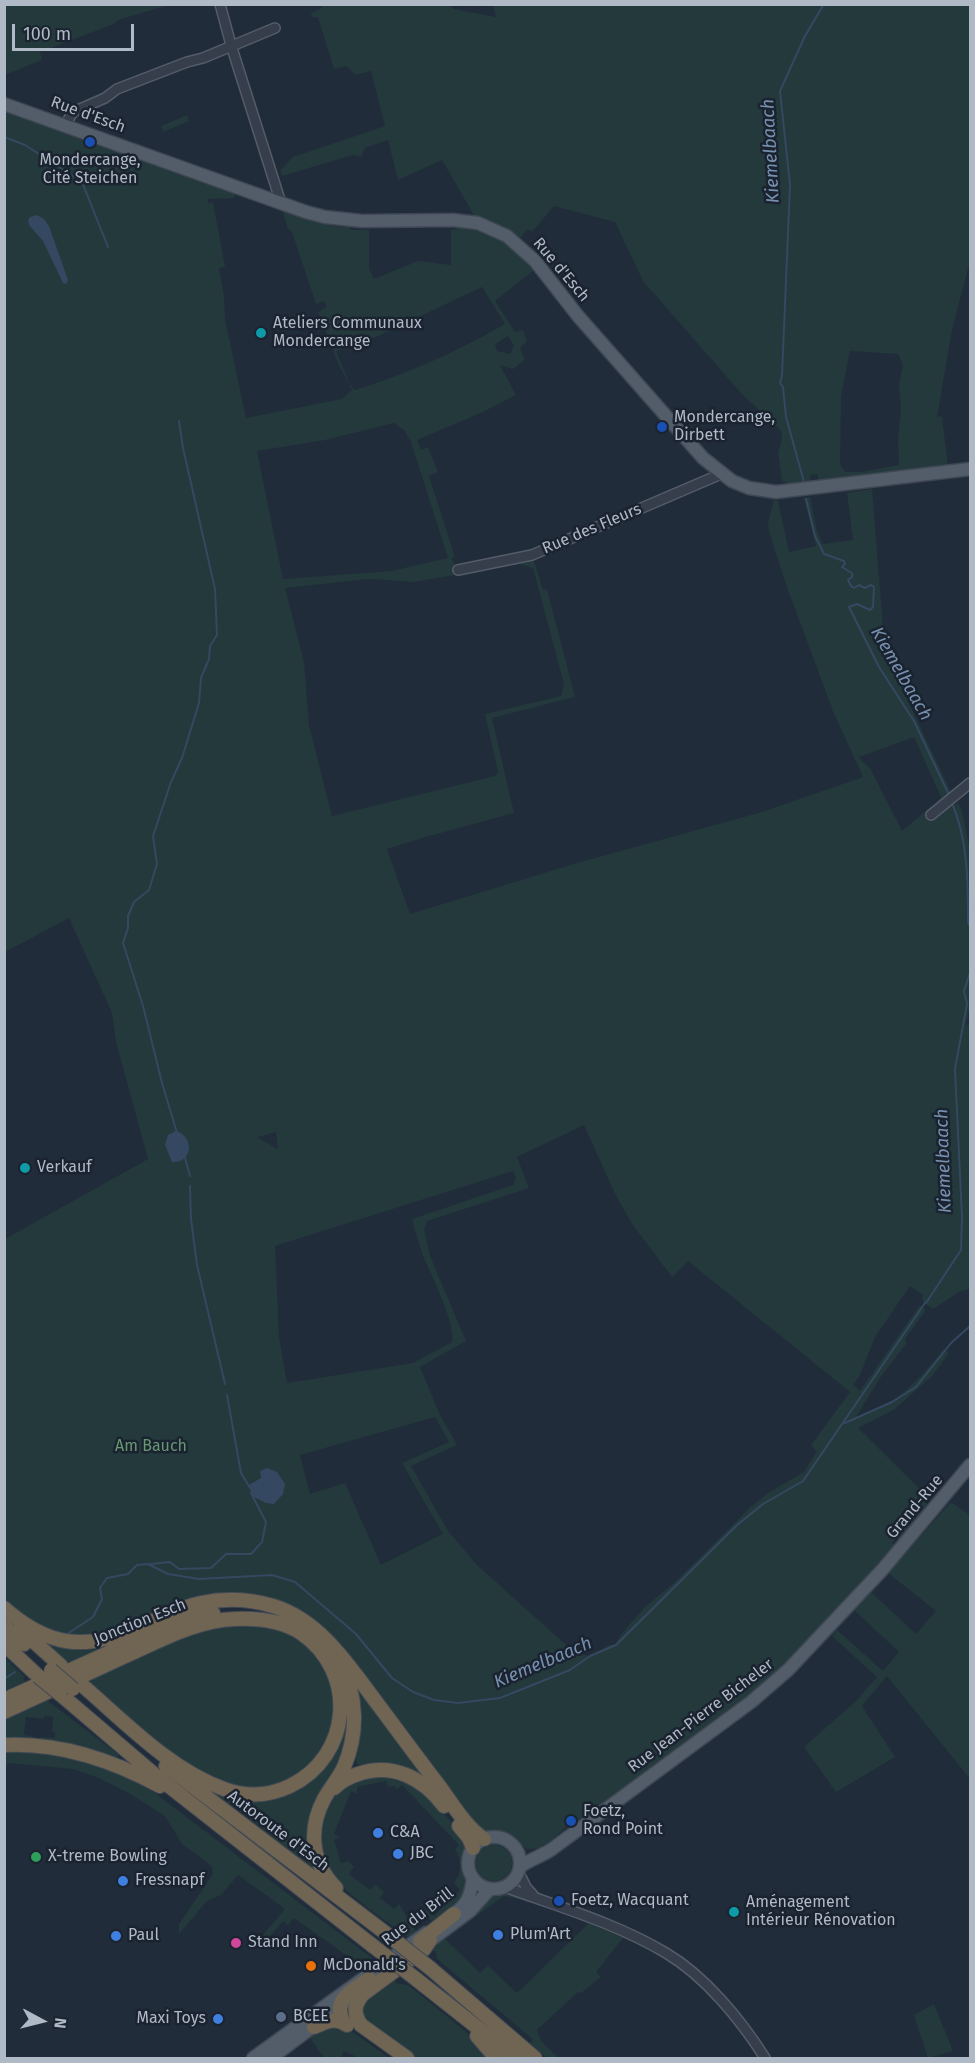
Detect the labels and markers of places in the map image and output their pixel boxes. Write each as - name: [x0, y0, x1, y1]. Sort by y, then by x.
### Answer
- marker: Mondercange, Cité Steichen: [83, 135, 97, 149]
- place label: Mondercange, Cité Steichen: [39, 151, 141, 189]
- place label: Ateliers Communaux Mondercange: [273, 314, 422, 352]
- marker: Ateliers Communaux Mondercange: [254, 326, 268, 340]
- place label: Mondercange, Dirbett: [674, 408, 775, 446]
- marker: Mondercange, Dirbett: [655, 420, 669, 434]
- place label: Verkauf: [37, 1158, 92, 1178]
- marker: Verkauf: [18, 1161, 32, 1175]
- place label: Foetz, Rond Point: [583, 1802, 663, 1840]
- marker: Foetz, Rond Point: [564, 1814, 578, 1828]
- place label: C&A: [390, 1823, 420, 1843]
- marker: C&A: [371, 1826, 385, 1840]
- place label: JBC: [410, 1844, 434, 1864]
- place label: X-treme Bowling: [48, 1847, 167, 1867]
- marker: JBC: [391, 1847, 405, 1861]
- marker: X-treme Bowling: [29, 1850, 43, 1864]
- place label: Fressnapf: [135, 1871, 204, 1891]
- marker: Fressnapf: [116, 1874, 130, 1888]
- place label: Foetz, Wacquant: [571, 1891, 689, 1911]
- place label: Aménagement Intérieur Rénovation: [746, 1893, 896, 1931]
- marker: Foetz, Wacquant: [552, 1894, 566, 1908]
- marker: Aménagement Intérieur Rénovation: [727, 1905, 741, 1919]
- place label: Plum'Art: [510, 1925, 571, 1945]
- place label: Paul: [128, 1926, 159, 1946]
- marker: Plum'Art: [491, 1928, 505, 1942]
- marker: Paul: [109, 1929, 123, 1943]
- place label: Stand Inn: [248, 1933, 318, 1953]
- marker: Stand Inn: [229, 1936, 243, 1950]
- place label: McDonald's: [323, 1956, 406, 1976]
- marker: McDonald's: [304, 1959, 318, 1973]
- place label: BCEE: [293, 2007, 329, 2027]
- place label: Maxi Toys: [136, 2009, 206, 2029]
- marker: BCEE: [274, 2010, 288, 2024]
- marker: Maxi Toys: [211, 2012, 225, 2026]

